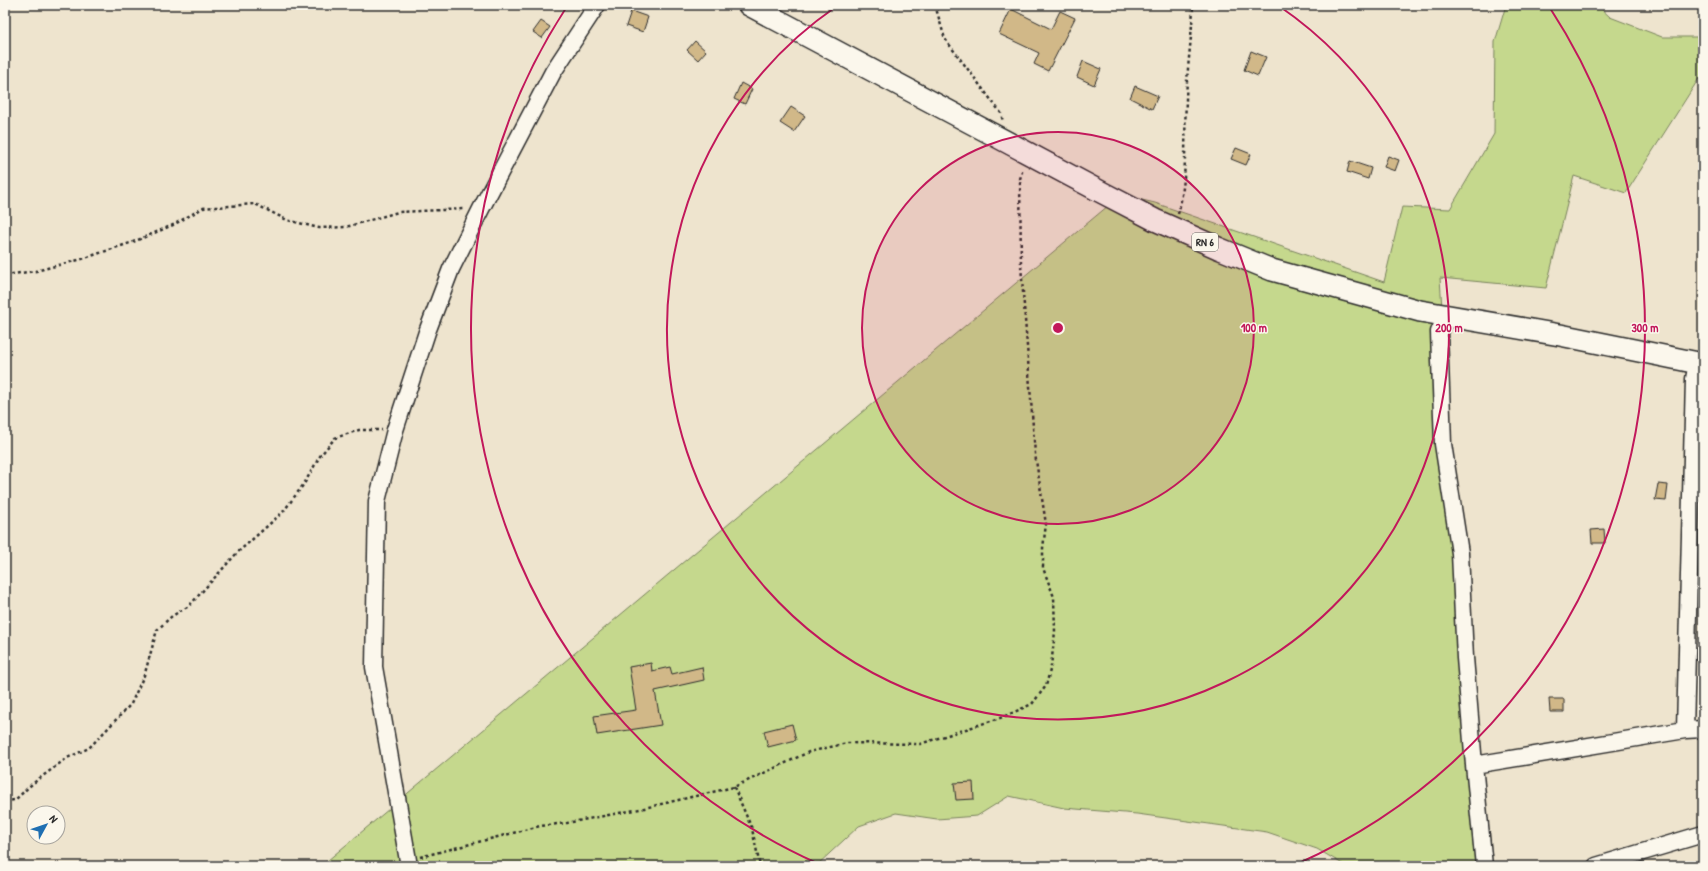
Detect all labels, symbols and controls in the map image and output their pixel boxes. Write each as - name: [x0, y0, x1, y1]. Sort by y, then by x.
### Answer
- road number: RN 6: [1192, 233, 1218, 251]
- text: 100 m: [1241, 319, 1267, 336]
- text: 200 m: [1435, 319, 1463, 336]
- text: 300 m: [1631, 319, 1659, 336]
- centre of rings: [1051, 321, 1065, 335]
- north arrow: [26, 805, 66, 845]
- text: N: [46, 812, 61, 825]

